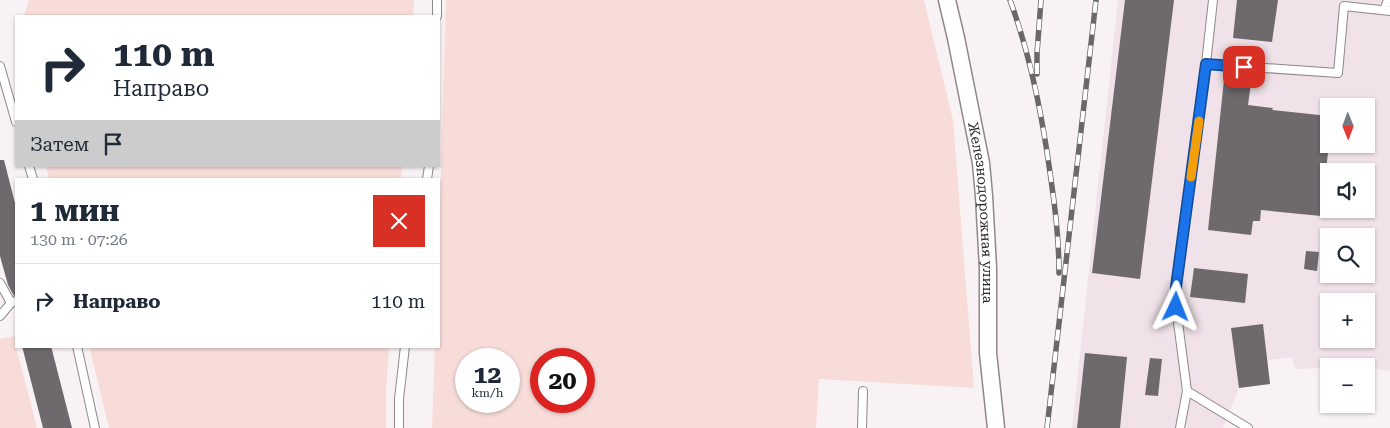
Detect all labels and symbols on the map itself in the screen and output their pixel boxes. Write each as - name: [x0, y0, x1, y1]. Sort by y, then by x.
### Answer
- pin: [1223, 46, 1265, 88]
- north arrow: [1320, 98, 1375, 152]
- street label: Железнодорожная улица: [965, 121, 996, 304]
- position arrow: [1149, 280, 1201, 332]
- speed limit sign: 20: [530, 348, 595, 413]

